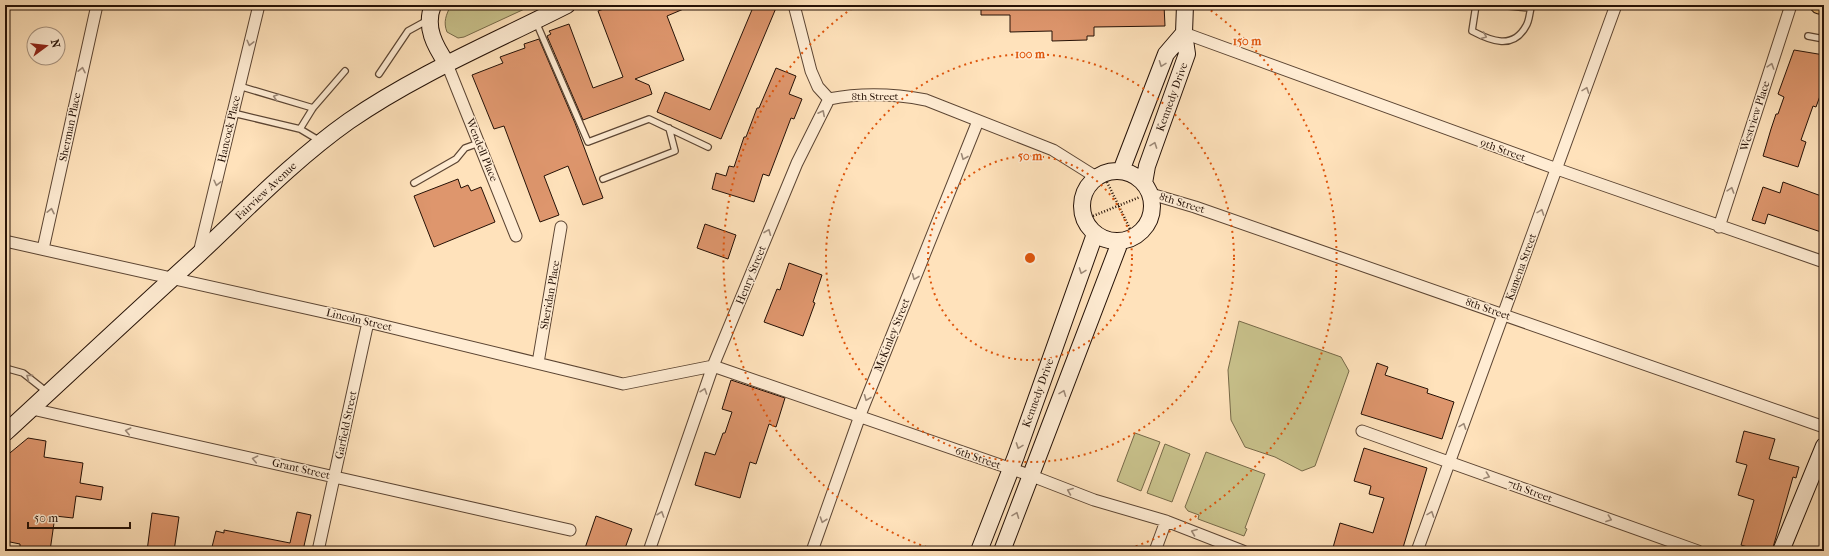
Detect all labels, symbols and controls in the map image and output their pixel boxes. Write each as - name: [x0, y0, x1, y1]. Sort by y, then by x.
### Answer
- north arrow: [26, 26, 66, 66]
- one-way arrow: [1481, 32, 1488, 40]
- text: 150 m: [1233, 34, 1262, 48]
- text: N: [48, 38, 63, 50]
- one-way arrow: [246, 40, 254, 46]
- text: 100 m: [1015, 47, 1046, 61]
- street label: Kennedy Drive: [1154, 60, 1191, 133]
- one-way arrow: [1159, 61, 1167, 68]
- one-way arrow: [1766, 62, 1775, 69]
- one-way arrow: [78, 67, 86, 74]
- street label: Westview Place: [1737, 79, 1773, 154]
- one-way arrow: [1581, 86, 1589, 93]
- street label: 8th Street: [851, 90, 899, 103]
- street label: Sherman Place: [56, 91, 84, 163]
- one-way arrow: [273, 93, 280, 102]
- street label: Hancock Place: [215, 94, 243, 164]
- one-way arrow: [817, 110, 824, 118]
- street label: Wendell Place: [463, 116, 501, 184]
- street label: 9th Street: [1479, 136, 1527, 164]
- one-way arrow: [1149, 142, 1158, 149]
- text: 50 m: [1018, 149, 1043, 163]
- one-way arrow: [960, 153, 968, 160]
- street label: Fairview Avenue: [233, 159, 300, 223]
- one-way arrow: [213, 180, 221, 186]
- one-way arrow: [1726, 186, 1735, 193]
- street label: 8th Street: [1158, 190, 1206, 216]
- one-way arrow: [47, 208, 55, 214]
- one-way arrow: [1537, 209, 1545, 216]
- one-way arrow: [764, 228, 772, 235]
- street label: Kamena Street: [1503, 232, 1539, 302]
- street label: Henry Street: [733, 244, 769, 306]
- centre of rings: [1023, 251, 1037, 265]
- street label: Sheridan Place: [538, 259, 563, 331]
- one-way arrow: [1078, 267, 1086, 274]
- one-way arrow: [912, 274, 920, 281]
- street label: 8th Street: [1464, 295, 1512, 323]
- street label: McKinley Street: [871, 296, 913, 374]
- street label: Lincoln Street: [325, 306, 393, 334]
- street label: Kennedy Drive: [1020, 356, 1057, 429]
- one-way arrow: [26, 375, 33, 382]
- one-way arrow: [699, 388, 708, 395]
- street label: Garfield Street: [332, 390, 360, 460]
- one-way arrow: [1058, 390, 1066, 397]
- one-way arrow: [864, 394, 872, 402]
- one-way arrow: [1458, 423, 1467, 430]
- one-way arrow: [125, 427, 132, 435]
- one-way arrow: [1015, 443, 1024, 450]
- street label: 6th Street: [953, 444, 1003, 472]
- one-way arrow: [252, 456, 258, 464]
- street label: Grant Street: [271, 456, 331, 482]
- one-way arrow: [1483, 471, 1490, 480]
- street label: 7th Street: [1506, 477, 1554, 505]
- one-way arrow: [1067, 488, 1074, 496]
- scale bar: [28, 504, 130, 530]
- text: 50 m: [34, 511, 58, 525]
- one-way arrow: [657, 511, 665, 518]
- one-way arrow: [1012, 511, 1020, 518]
- one-way arrow: [1426, 511, 1435, 518]
- one-way arrow: [1606, 515, 1613, 523]
- one-way arrow: [819, 517, 828, 524]
- one-way arrow: [1190, 528, 1197, 536]

